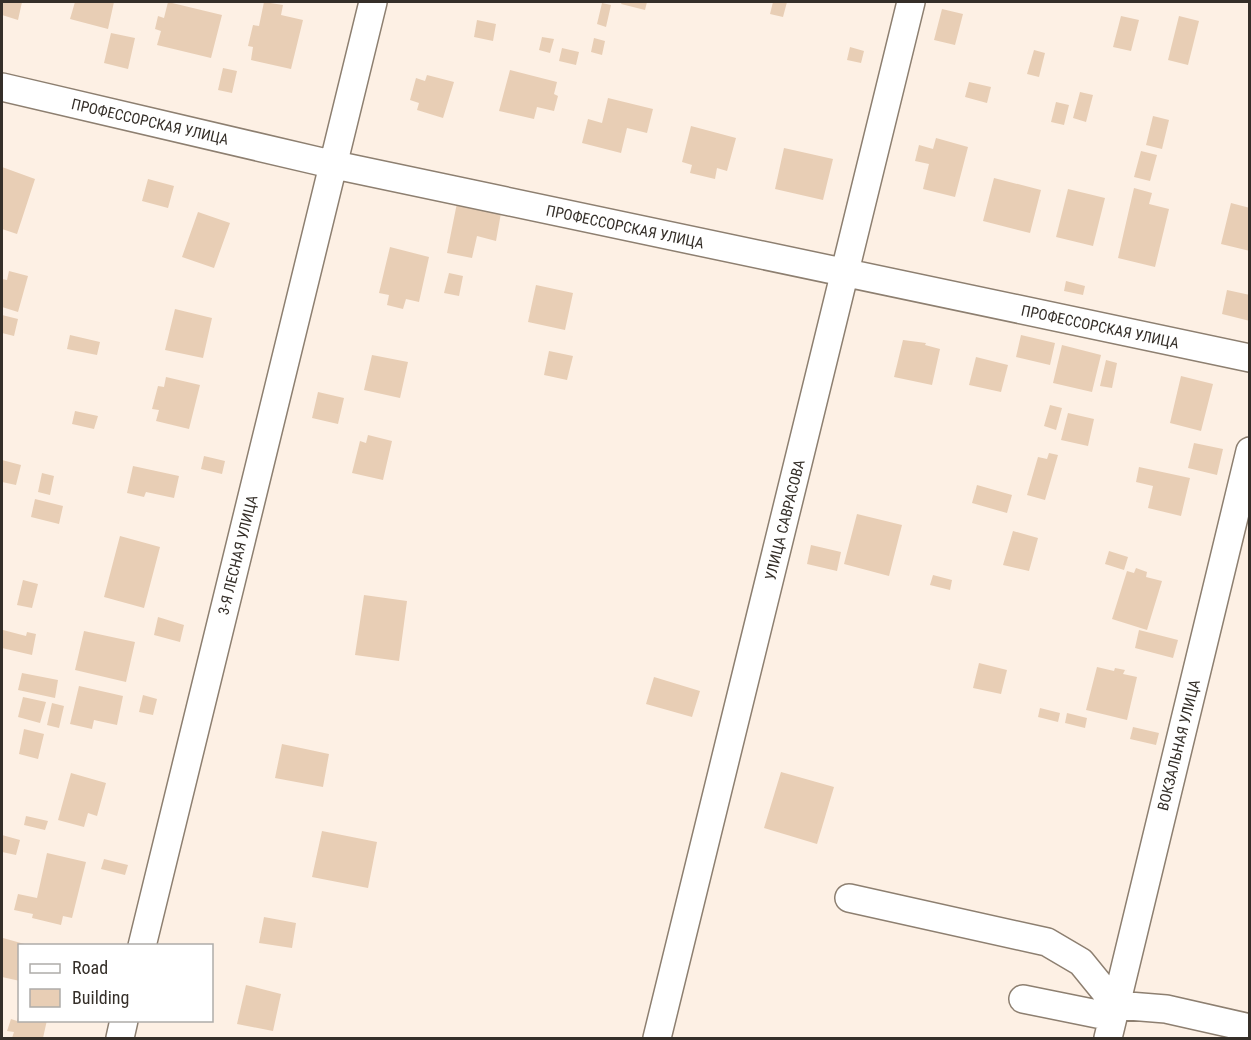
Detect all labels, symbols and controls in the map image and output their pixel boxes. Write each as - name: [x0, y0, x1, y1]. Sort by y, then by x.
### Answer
- street label: ПРОФЕССОРСКАЯ УЛИЦА: [70, 95, 231, 149]
- street label: ПРОФЕССОРСКАЯ УЛИЦА: [545, 201, 706, 253]
- street label: ПРОФЕССОРСКАЯ УЛИЦА: [1020, 301, 1181, 353]
- street label: УЛИЦА САВРАСОВА: [761, 457, 809, 582]
- street label: 3-Я ЛЕСНАЯ УЛИЦА: [214, 493, 262, 617]
- street label: ВОКЗАЛЬНАЯ УЛИЦА: [1154, 677, 1204, 812]
- legend: [18, 944, 213, 1022]
- text: Road: [72, 957, 108, 978]
- text: Building: [72, 987, 129, 1008]

